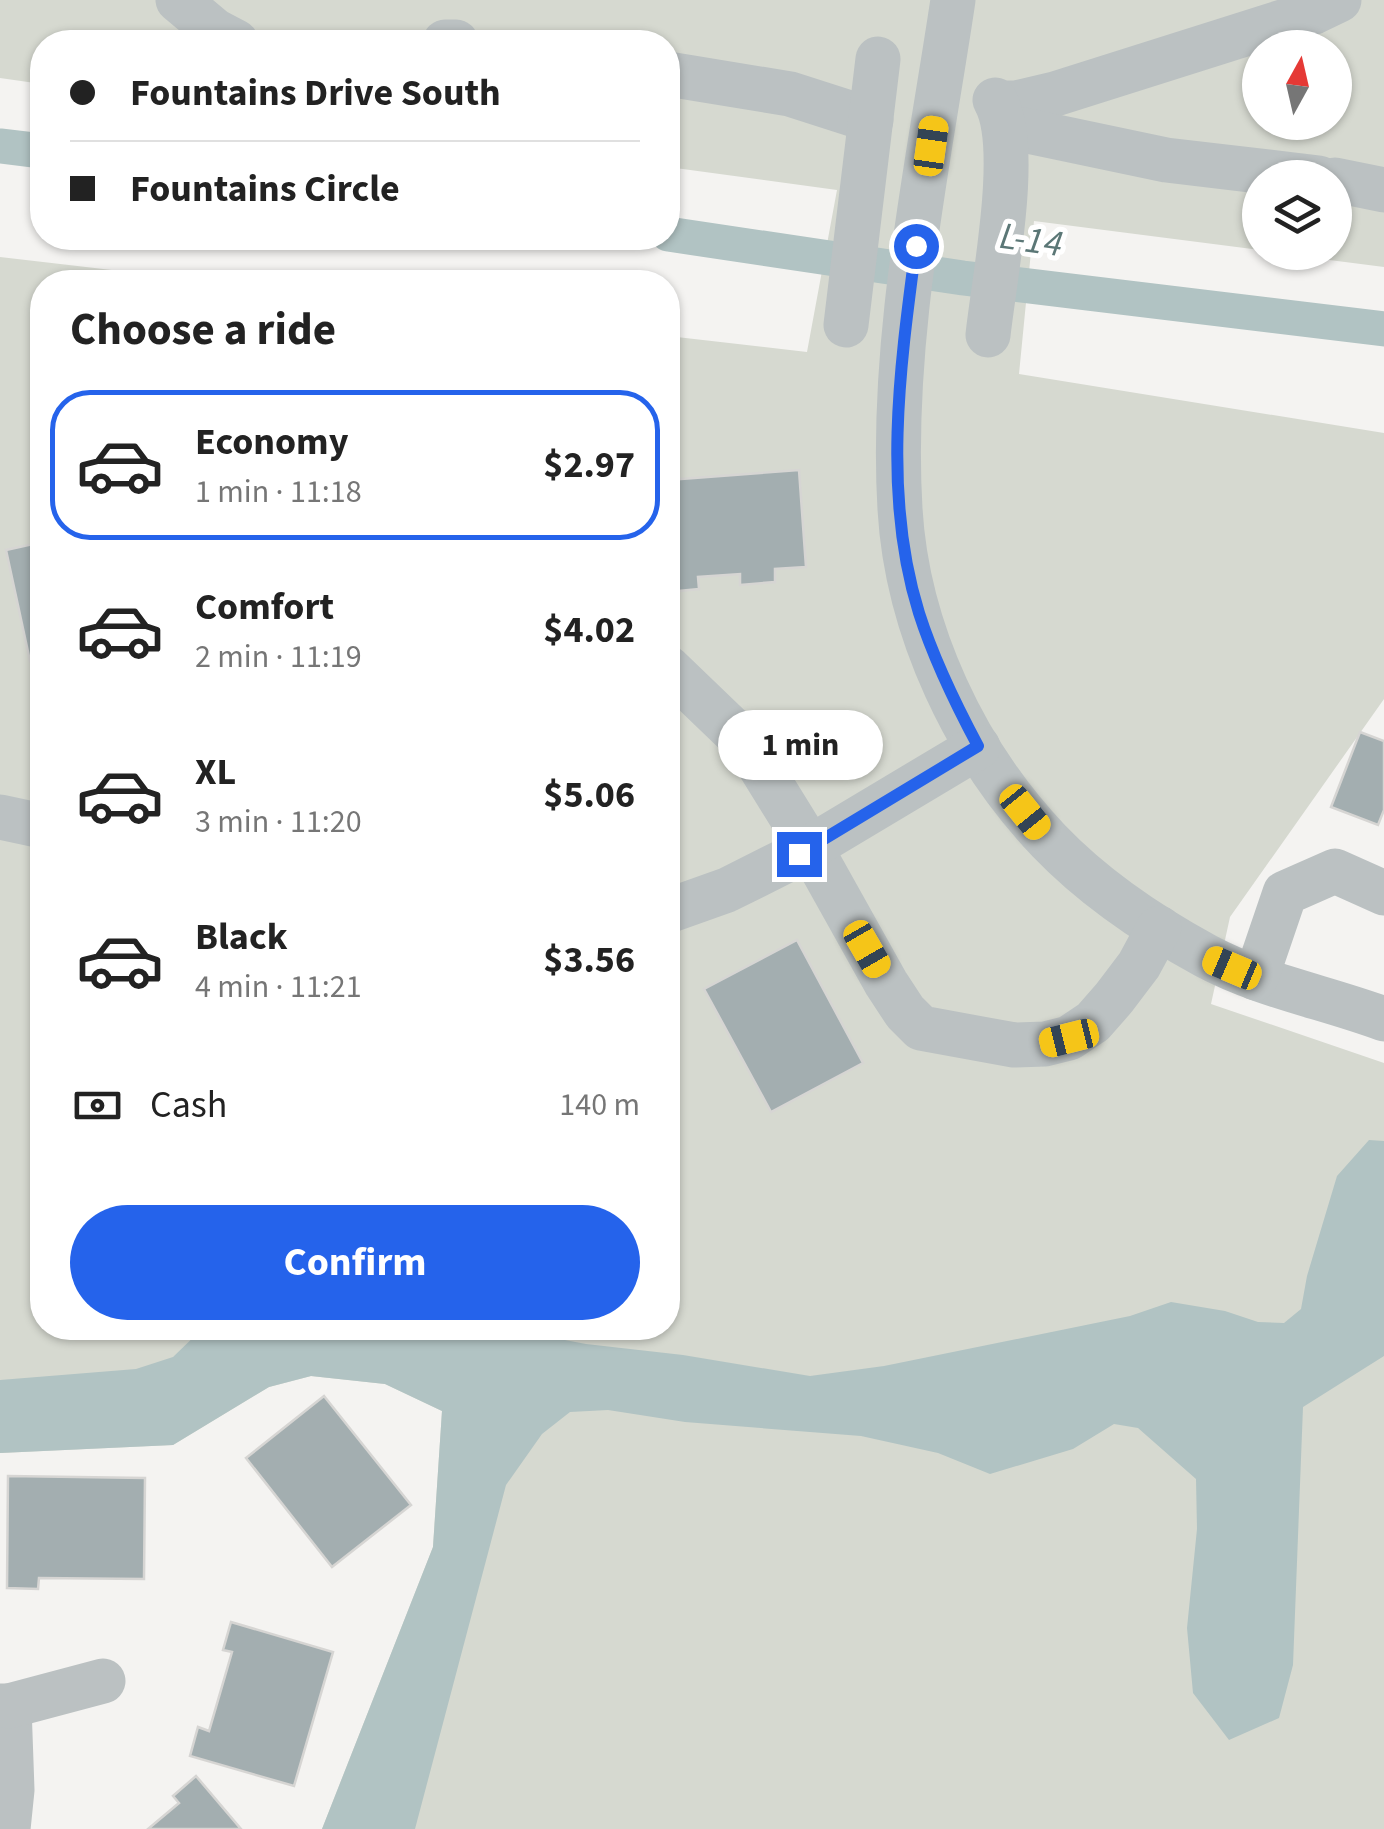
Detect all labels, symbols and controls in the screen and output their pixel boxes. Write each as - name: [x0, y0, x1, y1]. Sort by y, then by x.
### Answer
- north arrow: [1242, 30, 1352, 140]
- map controls: [1242, 30, 1352, 270]
- text: Fountains Drive South: [130, 66, 501, 120]
- car: [912, 114, 950, 178]
- button: layers: [1242, 160, 1352, 270]
- text: Fountains Circle: [130, 162, 400, 216]
- water label: L-14: [996, 209, 1066, 271]
- route start: [894, 224, 939, 269]
- text: Choose a ride: [70, 298, 336, 362]
- text: Economy: [195, 415, 348, 469]
- icon: car: [75, 420, 165, 510]
- text: $2.97: [543, 438, 635, 492]
- text: 1 min · 11:18: [195, 469, 362, 515]
- text: Comfort: [195, 580, 334, 634]
- icon: car: [75, 585, 165, 675]
- text: $4.02: [543, 603, 635, 657]
- text: 2 min · 11:19: [195, 634, 362, 680]
- callout: 1 min: [716, 709, 882, 779]
- text: 1 min: [762, 722, 839, 768]
- text: XL: [195, 745, 236, 799]
- icon: car: [75, 750, 165, 840]
- text: $5.06: [543, 768, 635, 822]
- car: [994, 779, 1056, 845]
- text: 3 min · 11:20: [195, 799, 362, 845]
- route end: [777, 832, 822, 877]
- text: Black: [195, 910, 288, 964]
- icon: car: [75, 915, 165, 1005]
- car: [839, 916, 895, 982]
- text: $3.56: [543, 933, 635, 987]
- car: [1199, 942, 1265, 994]
- text: 4 min · 11:21: [195, 964, 362, 1010]
- car: [1036, 1016, 1102, 1060]
- icon: cash: [70, 1078, 125, 1133]
- text: Cash: [150, 1078, 227, 1132]
- text: 140 m: [559, 1082, 640, 1128]
- button: Confirm: [70, 1205, 640, 1320]

